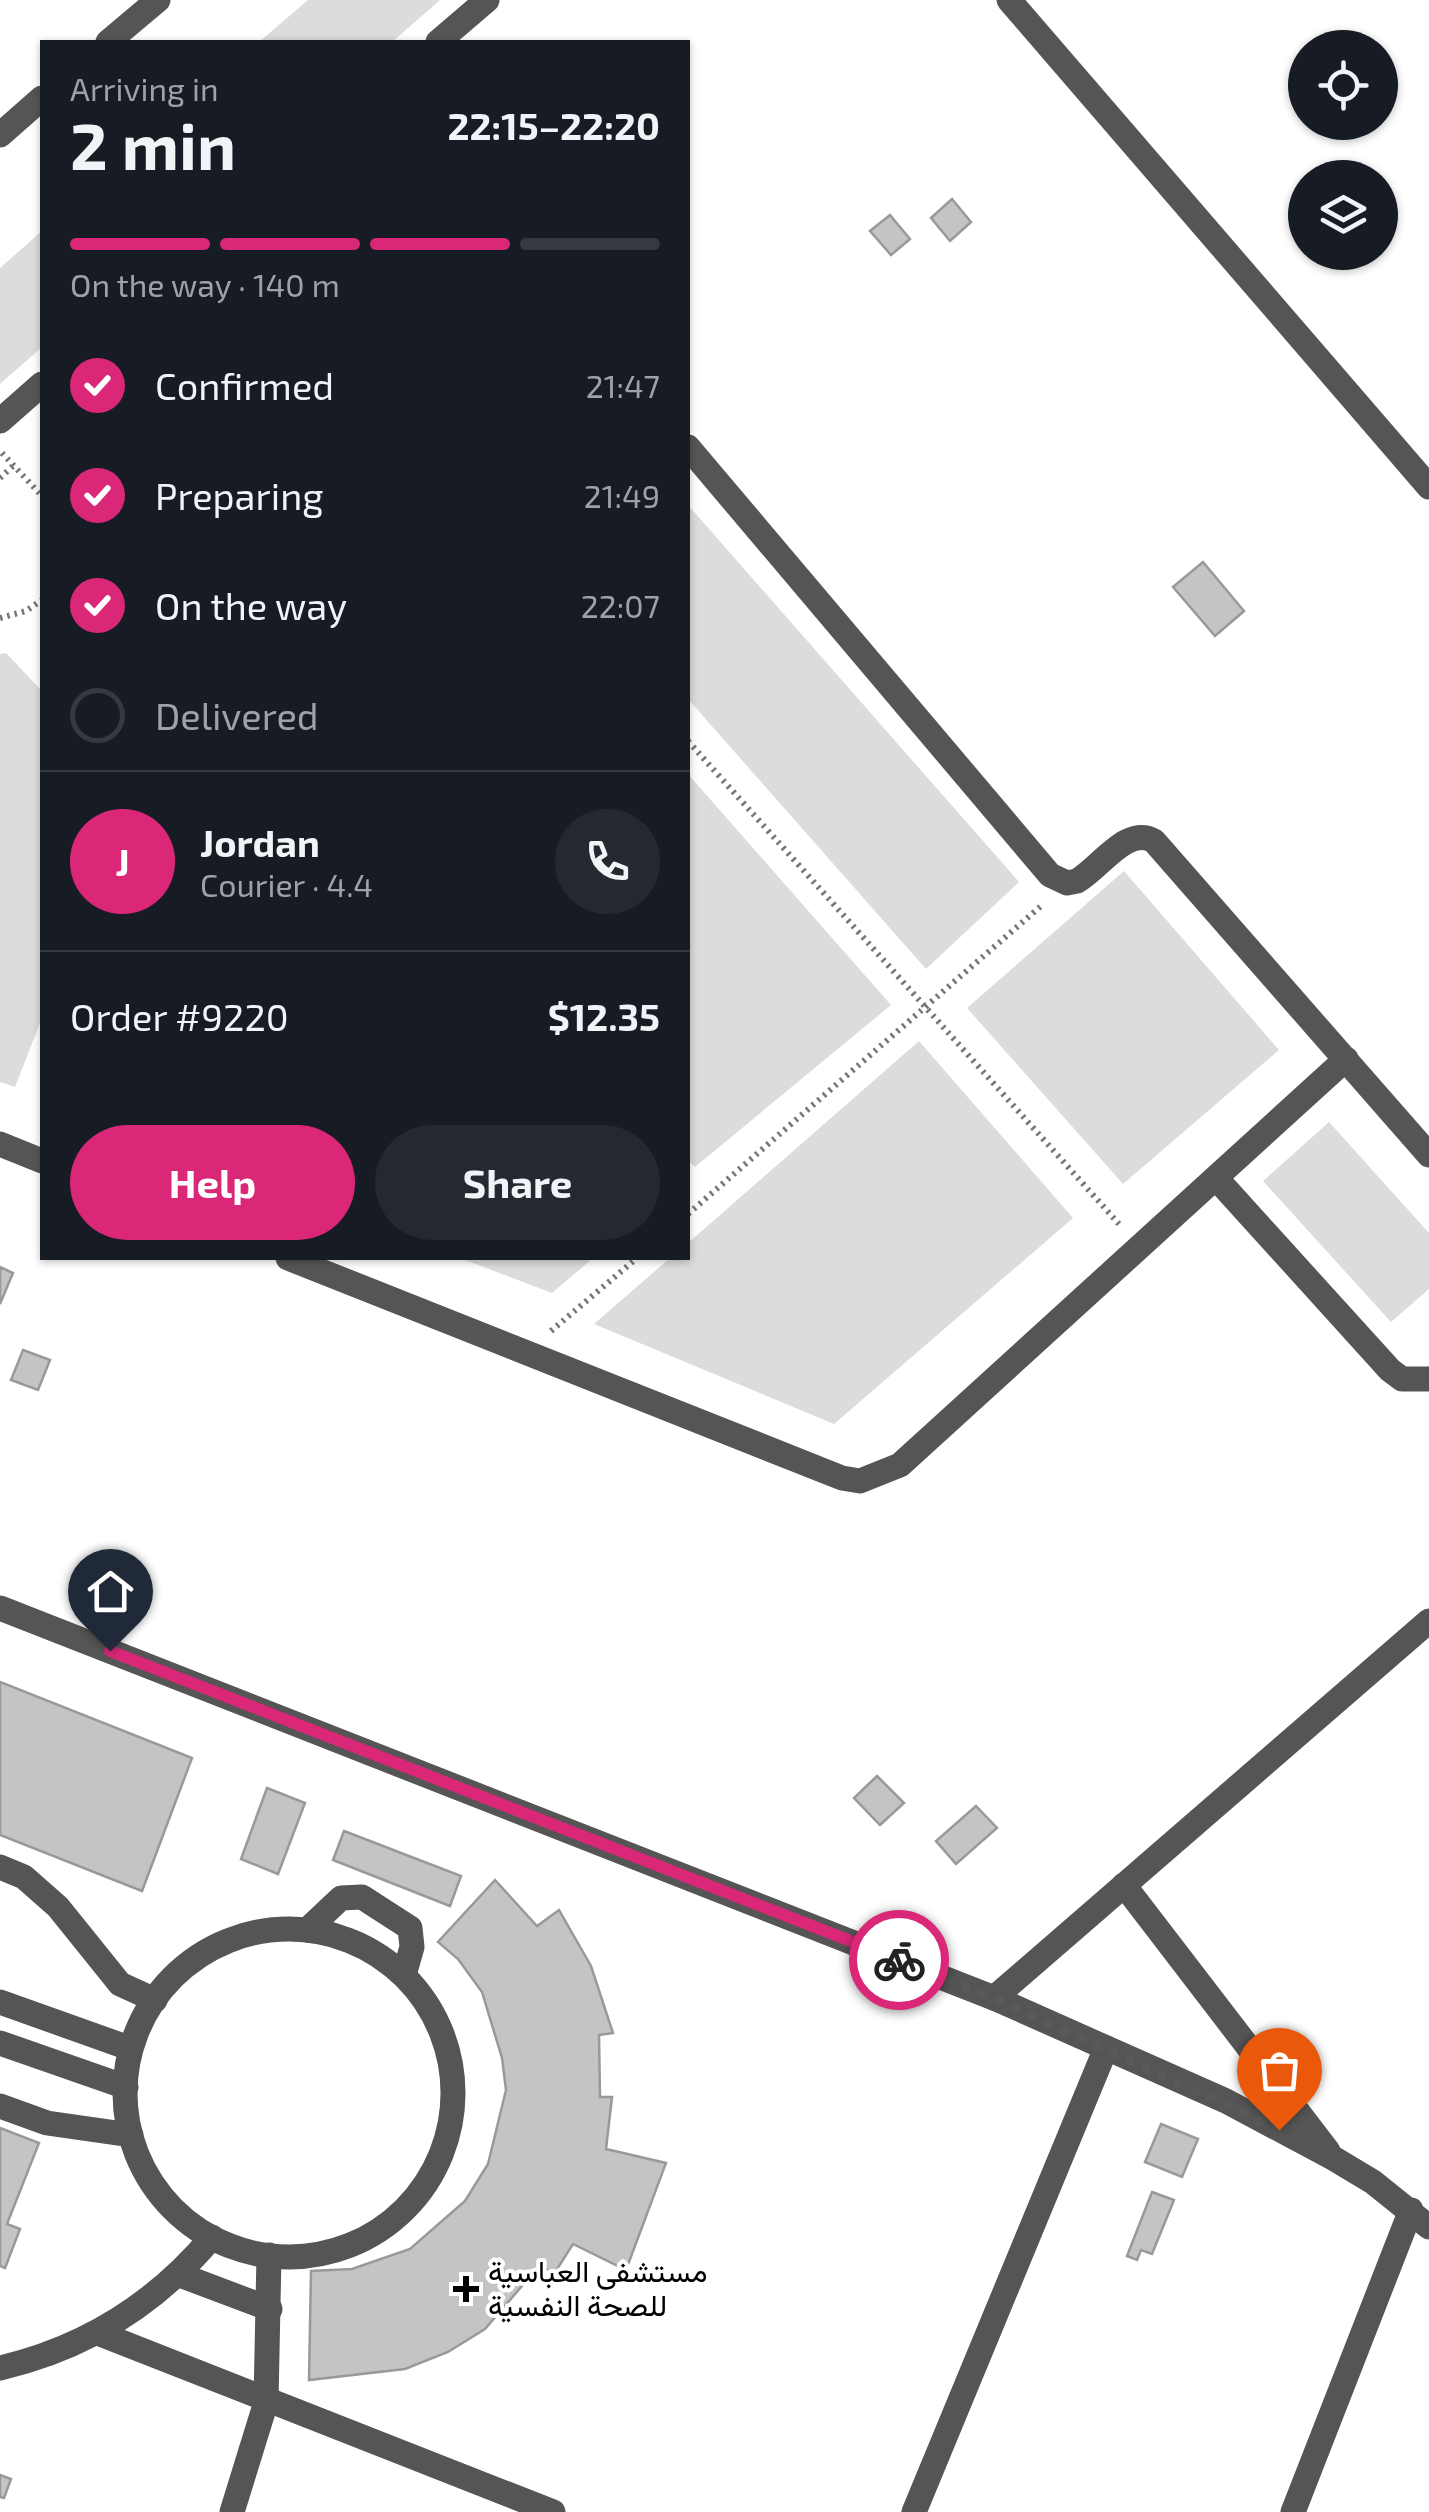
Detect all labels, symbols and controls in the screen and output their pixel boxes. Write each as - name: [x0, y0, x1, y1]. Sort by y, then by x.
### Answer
- map controls: [1288, 30, 1398, 270]
- button: locate: [1288, 30, 1398, 140]
- text: Arriving in: [70, 69, 219, 107]
- text: 22:15–22:20: [447, 102, 660, 148]
- text: 2 min: [70, 105, 236, 183]
- button: layers: [1288, 160, 1398, 270]
- text: On the way · 140 m: [70, 265, 340, 303]
- icon: check: [70, 358, 125, 413]
- text: Confirmed: [155, 362, 334, 408]
- text: 21:47: [586, 366, 660, 404]
- icon: check: [70, 468, 125, 523]
- text: Preparing: [155, 472, 323, 518]
- text: 21:49: [584, 476, 660, 514]
- icon: check: [70, 578, 125, 633]
- text: On the way: [155, 582, 347, 628]
- text: 22:07: [581, 586, 660, 624]
- text: Delivered: [155, 692, 319, 738]
- button: phone: [555, 809, 660, 914]
- text: Jordan: [200, 819, 320, 865]
- text: J: [115, 838, 130, 884]
- text: Courier · 4.4: [200, 865, 373, 903]
- text: Order #9220: [70, 993, 289, 1039]
- text: $12.35: [548, 993, 660, 1039]
- button: Help: [70, 1125, 355, 1240]
- button: Share: [375, 1125, 660, 1240]
- pin: [68, 1549, 153, 1652]
- icon: home: [83, 1564, 138, 1619]
- courier: [849, 1910, 949, 2010]
- icon: bike: [872, 1933, 927, 1988]
- pin: [1237, 2028, 1322, 2131]
- icon: bag: [1252, 2043, 1307, 2098]
- place label: مستشفى العباسية للصحة النفسية: [488, 2252, 708, 2323]
- marker: مستشفى العباسية للصحة النفسية: [453, 2276, 479, 2302]

